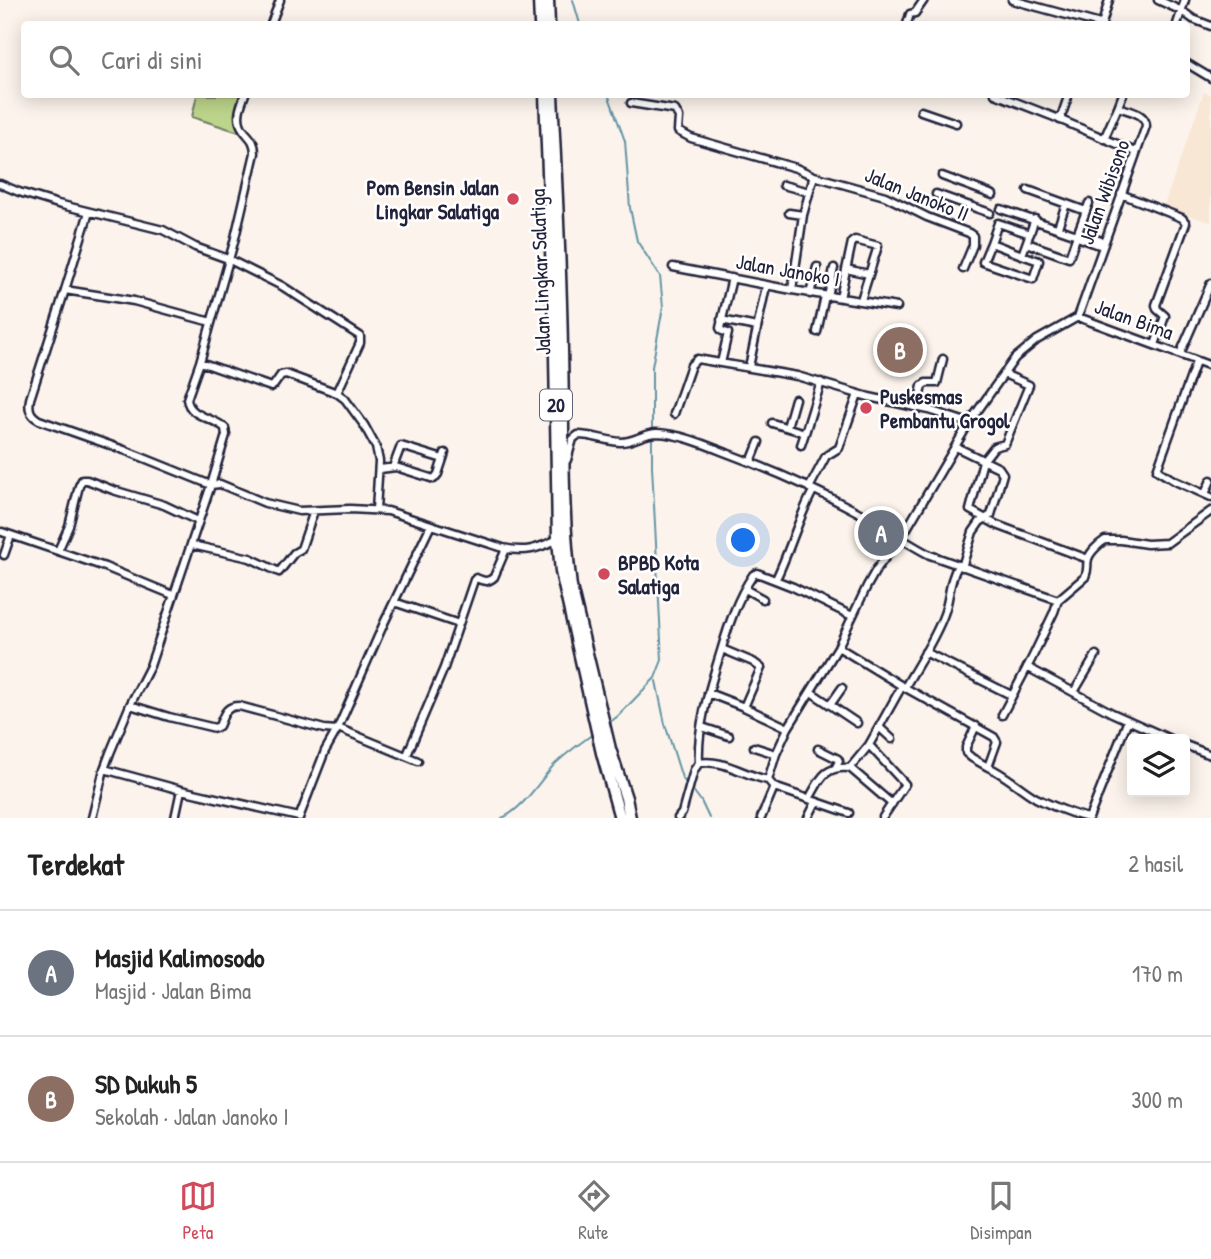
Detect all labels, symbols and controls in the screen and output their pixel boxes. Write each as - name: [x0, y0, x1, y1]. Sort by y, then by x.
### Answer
- search box: [21, 21, 1190, 98]
- icon: search: [45, 41, 83, 79]
- text: Cari di sini: [101, 42, 203, 77]
- street label: Jalan Wibisono: [1072, 136, 1136, 248]
- street label: Jalan Janoko II: [861, 160, 973, 228]
- place label: Pom Bensin Jalan Lingkar Salatiga: [366, 173, 500, 227]
- street label: Jalan Lingkar Salatiga: [523, 188, 557, 356]
- marker: Pom Bensin Jalan Lingkar Salatiga: [505, 191, 521, 207]
- street label: Jalan Janoko I: [734, 247, 842, 293]
- street label: Jalan Bima: [1091, 291, 1177, 347]
- pin: B: [877, 324, 923, 376]
- place label: Puskesmas Pembantu Grogol: [880, 382, 1010, 436]
- road number: 20: [540, 390, 572, 420]
- marker: Puskesmas Pembantu Grogol: [858, 400, 874, 416]
- pin: A: [858, 507, 904, 559]
- your location: [726, 523, 760, 557]
- place label: BPBD Kota Salatiga: [618, 548, 700, 602]
- marker: BPBD Kota Salatiga: [596, 566, 612, 582]
- map controls: [1127, 734, 1190, 797]
- button: layers: [1127, 734, 1190, 797]
- text: Terdekat: [28, 844, 124, 884]
- text: 2 hasil: [1128, 848, 1183, 879]
- text: Masjid Kalimosodo: [95, 940, 265, 975]
- text: A: [45, 958, 57, 989]
- text: 170 m: [1132, 958, 1183, 989]
- text: Masjid · Jalan Bima: [95, 975, 251, 1006]
- text: SD Dukuh 5: [95, 1066, 197, 1101]
- text: B: [45, 1084, 57, 1115]
- text: 300 m: [1131, 1084, 1183, 1115]
- text: Sekolah · Jalan Janoko I: [95, 1101, 289, 1132]
- tab: Peta: [179, 1177, 217, 1245]
- tab: Rute: [575, 1177, 613, 1245]
- tab: Disimpan: [970, 1177, 1032, 1245]

